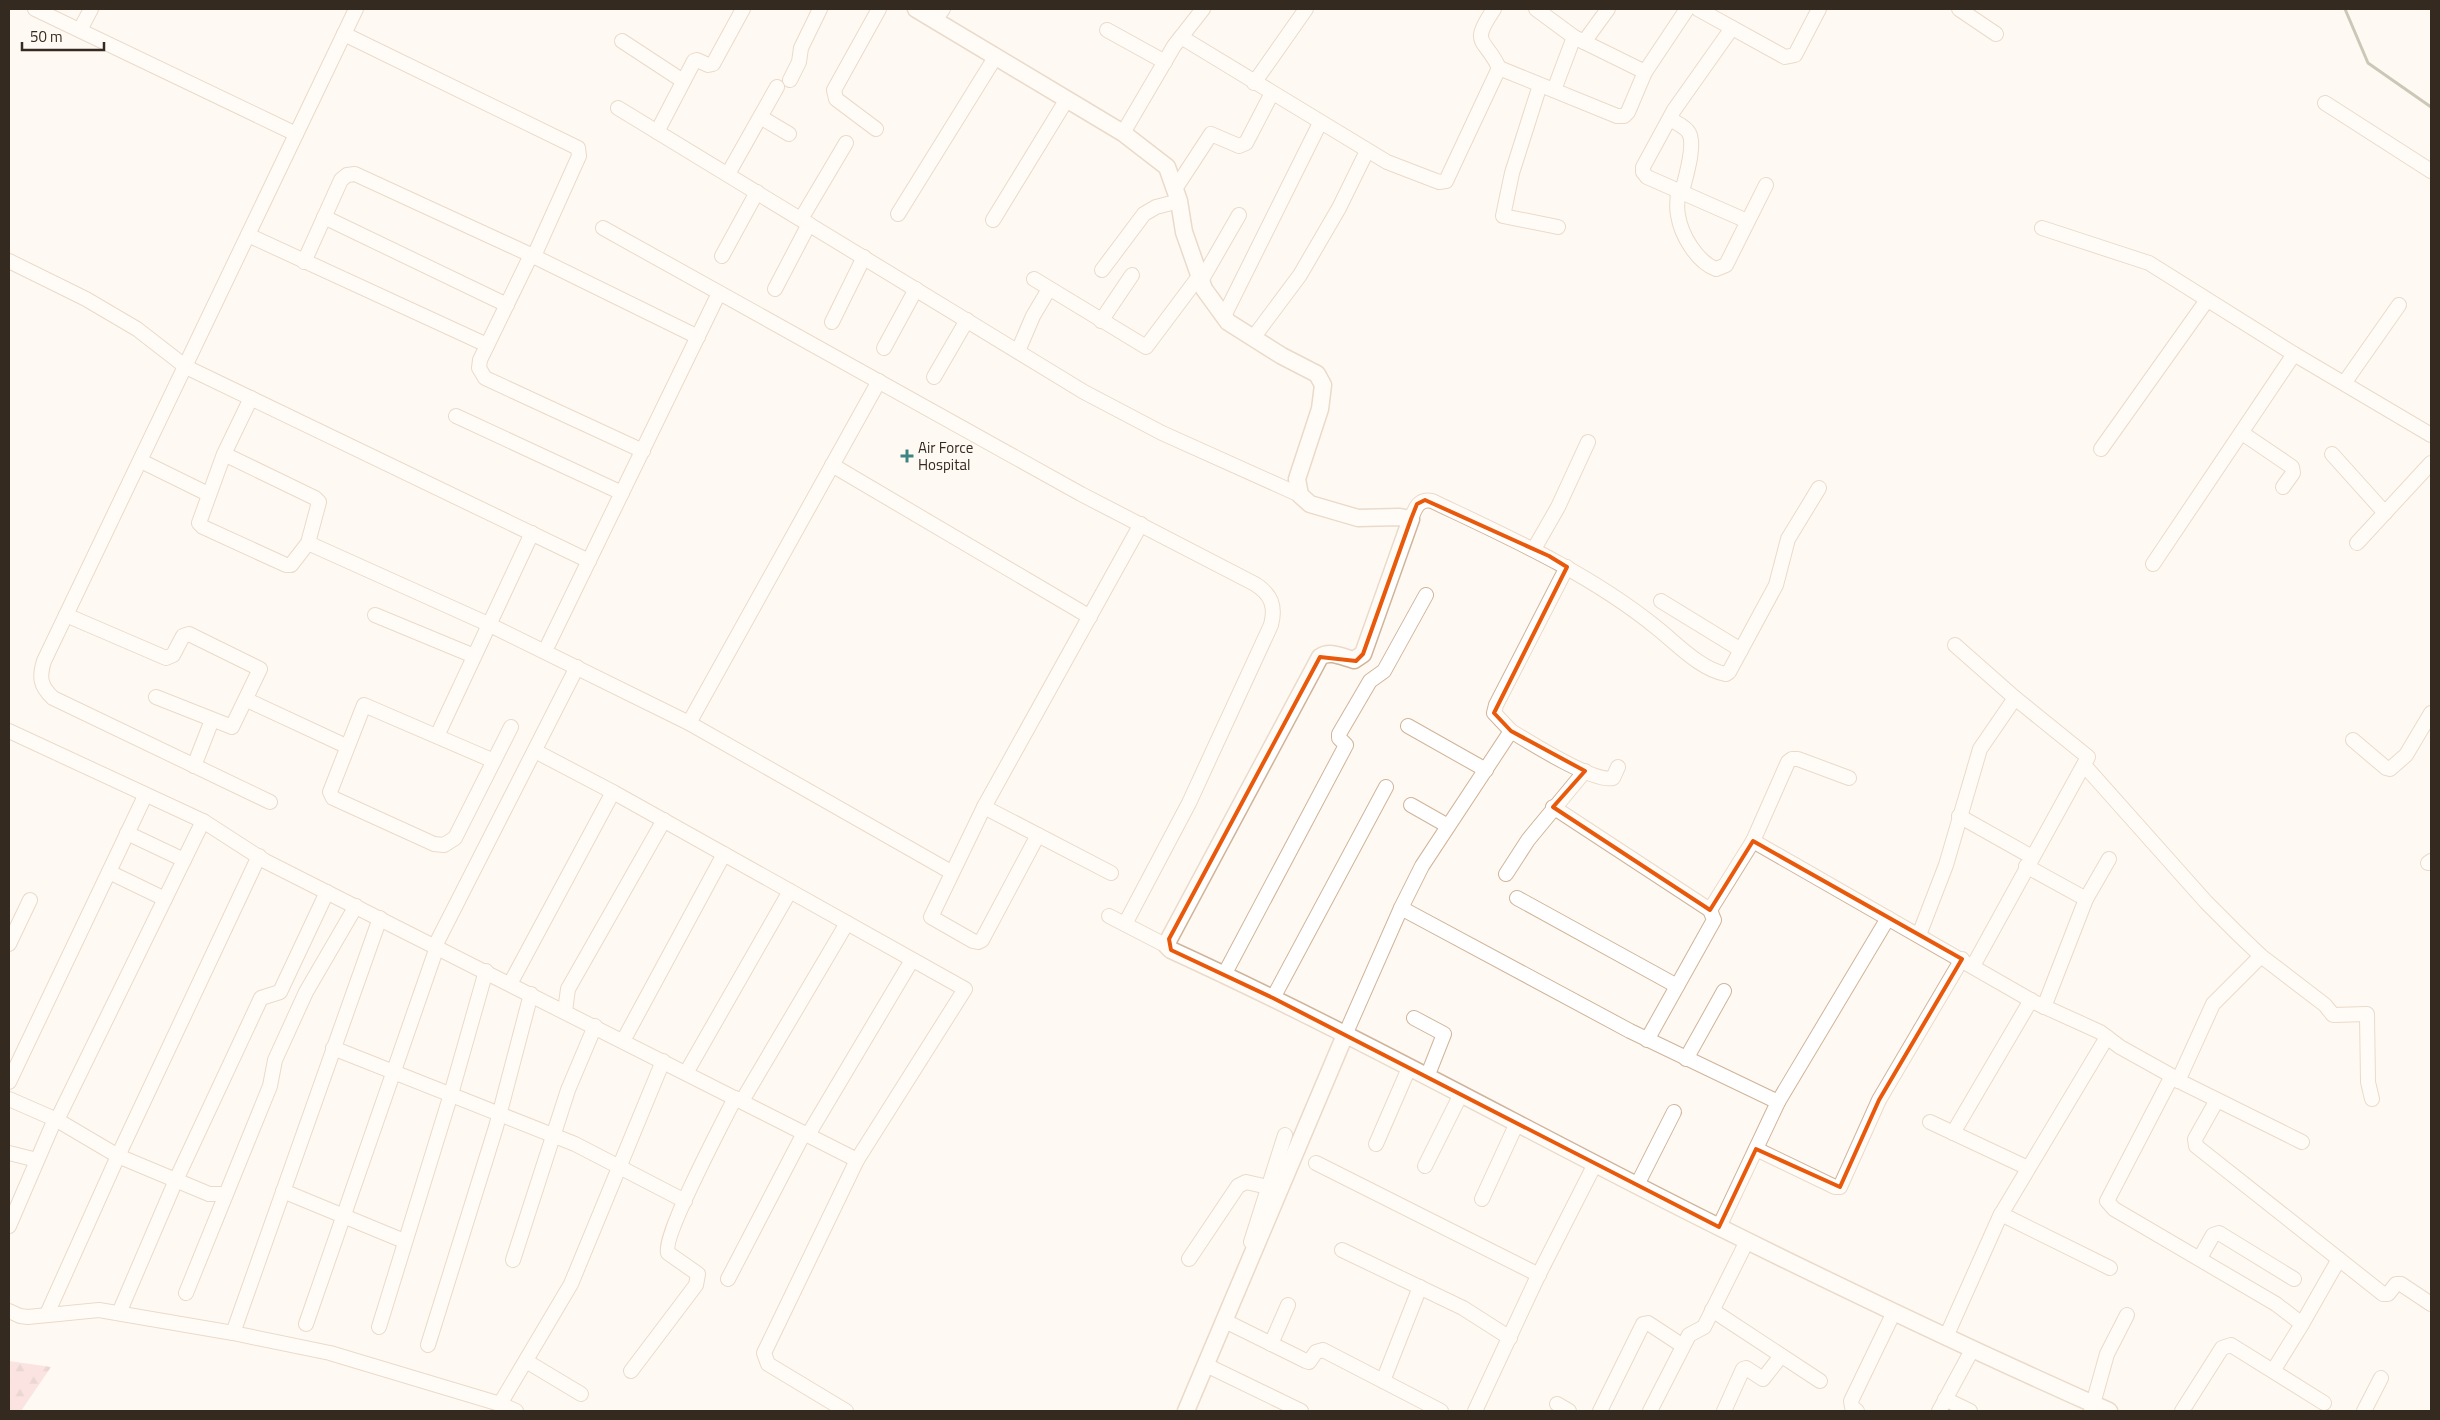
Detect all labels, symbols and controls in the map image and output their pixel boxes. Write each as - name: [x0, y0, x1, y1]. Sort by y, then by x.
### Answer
- scale bar: [22, 20, 105, 52]
- text: 50 m: [30, 25, 63, 48]
- place label: Air Force Hospital: [918, 436, 973, 476]
- marker: Air Force Hospital: [900, 449, 914, 463]

